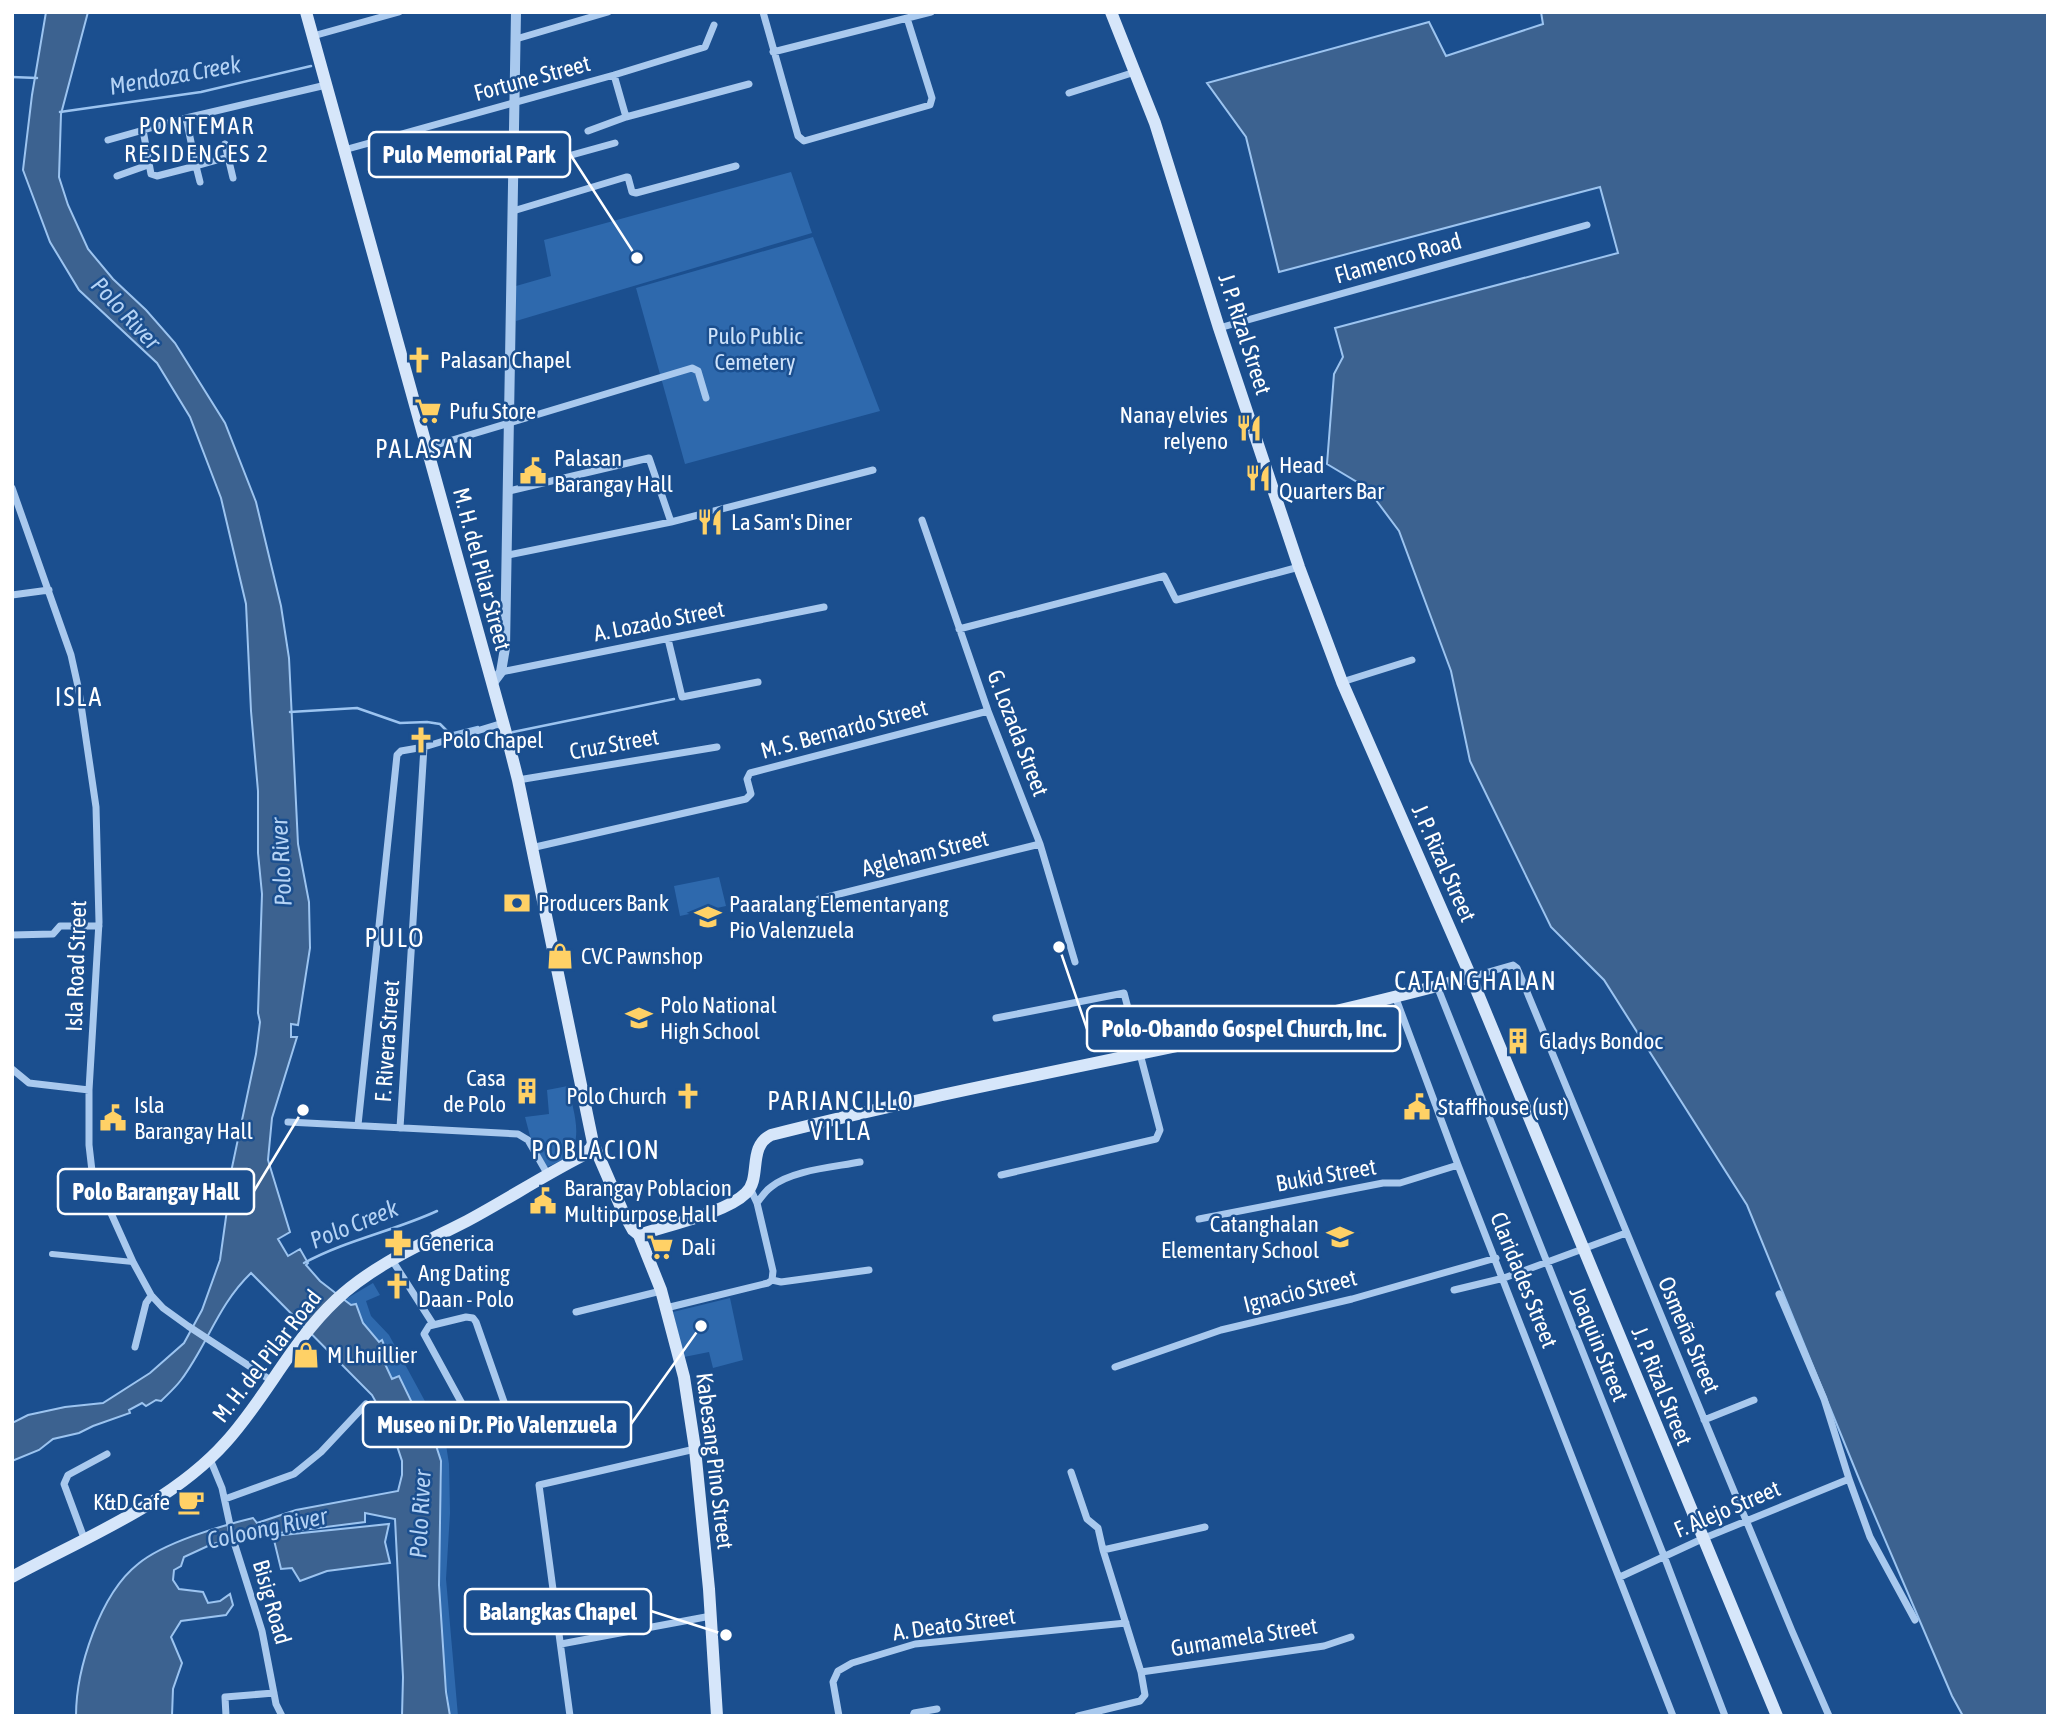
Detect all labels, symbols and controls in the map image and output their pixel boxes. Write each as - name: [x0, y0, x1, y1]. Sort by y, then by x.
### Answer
- water label: Mendoza Creek: [107, 50, 243, 100]
- street label: Fortune Street: [471, 50, 593, 106]
- district label: PONTEMAR RESIDENCES 2: [124, 112, 270, 167]
- callout: Pulo Memorial Park: [369, 132, 570, 177]
- text: Pulo Memorial Park: [382, 141, 556, 168]
- street label: Flamenco Road: [1332, 228, 1464, 288]
- street label: J. P. Rizal Street: [1213, 270, 1277, 398]
- water label: Polo River: [86, 271, 167, 355]
- park label: Pulo Public Cemetery: [707, 323, 803, 375]
- church icon: Palasan Chapel: [404, 345, 434, 375]
- place label: Palasan Chapel: [440, 347, 571, 373]
- supermarket icon: Pufu Store: [413, 396, 443, 426]
- place label: Pufu Store: [449, 398, 536, 424]
- place label: Nanay elvies relyeno: [1120, 402, 1228, 454]
- restaurant icon: Nanay elvies relyeno: [1234, 413, 1264, 443]
- district label: PALASAN: [375, 434, 475, 464]
- place label: Palasan Barangay Hall: [554, 445, 673, 497]
- place label: Head Quarters Bar: [1279, 452, 1385, 504]
- public building icon: Palasan Barangay Hall: [518, 456, 548, 486]
- restaurant icon: Head Quarters Bar: [1243, 463, 1273, 493]
- street label: M. H. del Pilar Street: [448, 485, 516, 653]
- restaurant icon: La Sam's Diner: [695, 507, 725, 537]
- place label: La Sam's Diner: [731, 509, 853, 535]
- street label: A. Lozado Street: [592, 596, 726, 646]
- street label: G. Lozada Street: [982, 666, 1054, 800]
- district label: ISLA: [55, 682, 103, 712]
- street label: M. S. Bernardo Street: [758, 694, 930, 764]
- street label: Cruz Street: [567, 723, 661, 765]
- church icon: Polo Chapel: [406, 725, 436, 755]
- place label: Polo Chapel: [442, 727, 543, 753]
- street label: J. P. Rizal Street: [1407, 800, 1481, 926]
- water label: Polo River: [265, 816, 297, 907]
- street label: Agleham Street: [859, 825, 991, 881]
- bank icon: Producers Bank: [502, 888, 532, 918]
- place label: Producers Bank: [538, 890, 669, 916]
- place label: Paaralang Elementaryang Pio Valenzuela: [729, 891, 949, 943]
- street label: Isla Road Street: [61, 900, 91, 1032]
- school or university icon: Paaralang Elementaryang Pio Valenzuela: [693, 902, 723, 932]
- district label: PULO: [365, 923, 425, 953]
- shop icon: CVC Pawnshop: [545, 941, 575, 971]
- place label: CVC Pawnshop: [581, 943, 703, 969]
- district label: CATANGHALAN: [1394, 966, 1558, 996]
- street label: F. Rivera Street: [370, 979, 404, 1103]
- place label: Polo National High School: [660, 992, 777, 1044]
- school or university icon: Polo National High School: [624, 1003, 654, 1033]
- callout: Polo-Obando Gospel Church, Inc.: [1087, 1006, 1400, 1051]
- text: Polo-Obando Gospel Church, Inc.: [1102, 1015, 1386, 1042]
- building icon: Gladys Bondoc: [1503, 1026, 1533, 1056]
- place label: Gladys Bondoc: [1539, 1028, 1663, 1054]
- place label: Casa de Polo: [443, 1065, 506, 1117]
- building icon: Casa de Polo: [512, 1076, 542, 1106]
- church icon: Polo Church: [673, 1081, 703, 1111]
- place label: Polo Church: [566, 1083, 667, 1109]
- district label: PARIANCILLO VILLA: [767, 1086, 915, 1146]
- place label: Isla Barangay Hall: [134, 1092, 253, 1144]
- public building icon: Staffhouse (ust): [1402, 1092, 1432, 1122]
- place label: Staffhouse (ust): [1438, 1094, 1569, 1120]
- public building icon: Isla Barangay Hall: [98, 1103, 128, 1133]
- district label: POBLACION: [531, 1135, 661, 1165]
- street label: Bukid Street: [1274, 1153, 1378, 1197]
- callout: Polo Barangay Hall: [58, 1169, 254, 1214]
- place label: Barangay Poblacion Multipurpose Hall: [564, 1175, 732, 1227]
- text: Polo Barangay Hall: [72, 1178, 240, 1205]
- public building icon: Barangay Poblacion Multipurpose Hall: [528, 1186, 558, 1216]
- water label: Polo Creek: [306, 1194, 402, 1254]
- street label: Claridades Street: [1485, 1208, 1563, 1352]
- place label: Catanghalan Elementary School: [1161, 1211, 1319, 1263]
- school or university icon: Catanghalan Elementary School: [1325, 1222, 1355, 1252]
- pharmacy icon: Generica: [383, 1228, 413, 1258]
- place label: Generica: [419, 1230, 495, 1256]
- supermarket icon: Dali: [645, 1232, 675, 1262]
- place label: Dali: [681, 1234, 716, 1260]
- place label: Ang Dating Daan - Polo: [418, 1260, 514, 1312]
- street label: Ignacio Street: [1241, 1264, 1359, 1318]
- church icon: Ang Dating Daan - Polo: [382, 1271, 412, 1301]
- street label: Osmeña Street: [1653, 1273, 1725, 1397]
- street label: Joaquin Street: [1564, 1283, 1634, 1405]
- street label: M. H. del Pilar Road: [207, 1285, 327, 1427]
- street label: J. P. Rizal Street: [1626, 1323, 1698, 1449]
- shop icon: M Lhuillier: [291, 1340, 321, 1370]
- place label: M Lhuillier: [327, 1342, 418, 1368]
- street label: Kabesang Pino Street: [691, 1371, 739, 1551]
- callout: Museo ni Dr. Pio Valenzuela: [363, 1402, 631, 1447]
- text: Museo ni Dr. Pio Valenzuela: [377, 1411, 617, 1438]
- water label: Polo River: [404, 1468, 436, 1559]
- street label: F. Alejo Street: [1670, 1475, 1784, 1543]
- cafe icon: K&D Cafe: [176, 1487, 206, 1517]
- place label: K&D Cafe: [93, 1489, 170, 1515]
- water label: Coloong River: [205, 1502, 330, 1554]
- street label: Bisig Road: [248, 1557, 296, 1647]
- callout: Balangkas Chapel: [465, 1589, 651, 1634]
- text: Balangkas Chapel: [479, 1598, 638, 1625]
- street label: A. Deato Street: [891, 1603, 1017, 1645]
- street label: Gumamela Street: [1169, 1613, 1319, 1661]

